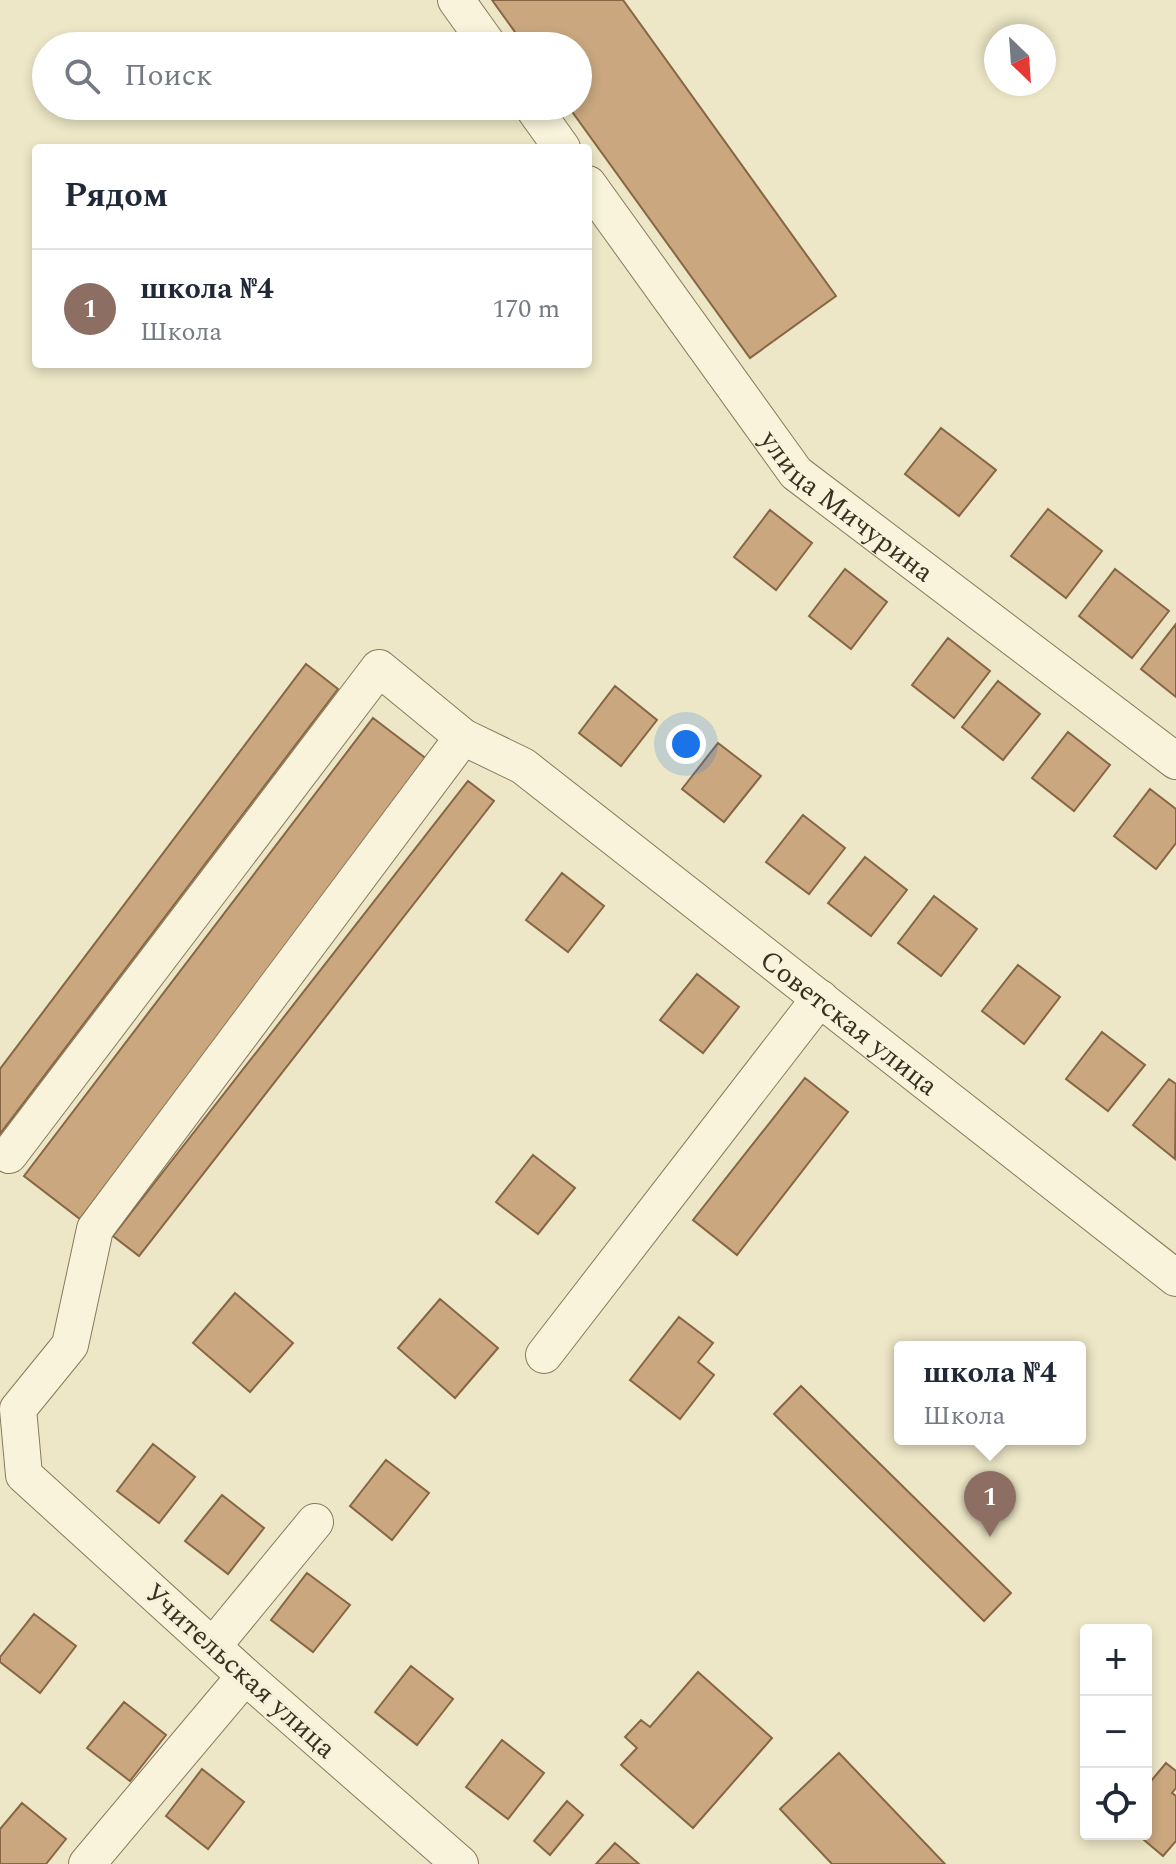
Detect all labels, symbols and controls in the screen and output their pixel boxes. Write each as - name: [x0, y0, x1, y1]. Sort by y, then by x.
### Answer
- north arrow: [984, 24, 1056, 96]
- search box: [32, 32, 592, 120]
- text: Поиск: [124, 53, 213, 99]
- icon: search: [60, 54, 104, 98]
- text: Рядом: [64, 170, 168, 222]
- text: школа №4: [140, 266, 274, 312]
- text: 1: [83, 289, 97, 329]
- text: 170 m: [492, 289, 560, 329]
- text: Школа: [140, 312, 222, 352]
- street label: улица Мичурина: [748, 421, 943, 594]
- your location: [666, 724, 706, 764]
- street label: Советская улица: [750, 940, 947, 1107]
- popup: [894, 1341, 1086, 1445]
- text: школа №4: [923, 1350, 1057, 1396]
- text: Школа: [923, 1396, 1005, 1436]
- pin: 1: [964, 1471, 1016, 1537]
- street label: Учительская улица: [134, 1573, 346, 1770]
- map controls: [1080, 1624, 1152, 1840]
- button: +: [1080, 1624, 1152, 1696]
- button: −: [1080, 1696, 1152, 1768]
- button: locate: [1080, 1768, 1152, 1840]

